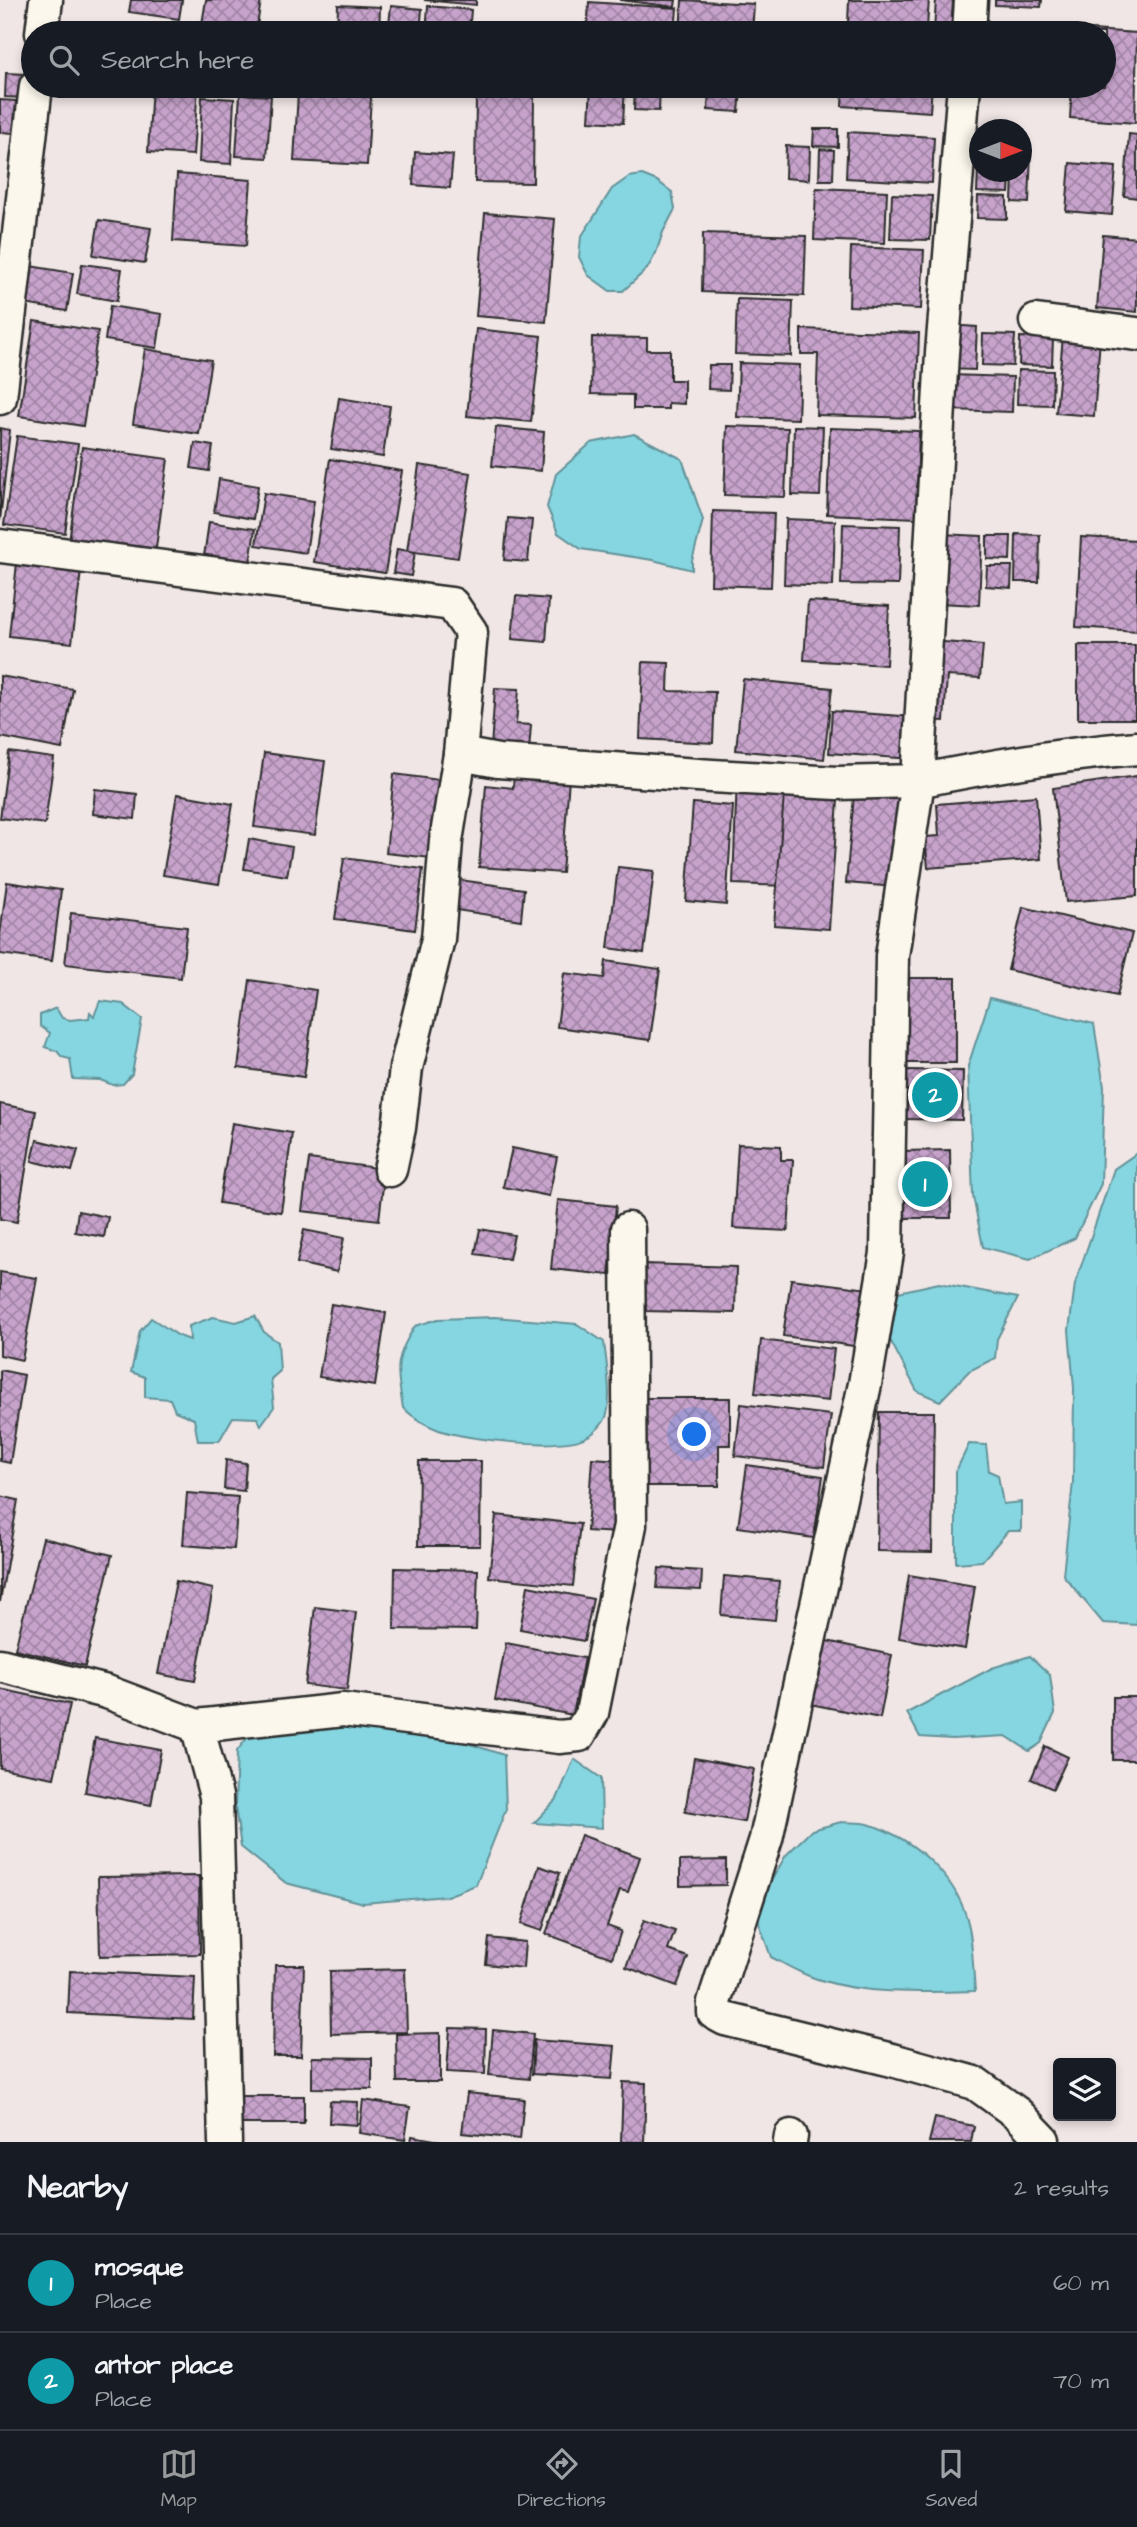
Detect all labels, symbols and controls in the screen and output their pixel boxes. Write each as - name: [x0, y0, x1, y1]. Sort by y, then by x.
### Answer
- search box: [21, 21, 1116, 98]
- icon: search: [45, 41, 83, 79]
- text: Search here: [101, 42, 254, 78]
- north arrow: [969, 119, 1032, 182]
- pin: 2: [912, 1069, 958, 1121]
- pin: 1: [902, 1158, 948, 1210]
- your location: [677, 1417, 711, 1451]
- map controls: [1053, 2058, 1116, 2121]
- button: layers: [1053, 2058, 1116, 2121]
- text: Nearby: [28, 2167, 128, 2209]
- text: 2 results: [1014, 2172, 1109, 2204]
- text: mosque: [95, 2249, 184, 2285]
- text: 1: [50, 2267, 52, 2299]
- text: 60 m: [1053, 2267, 1109, 2299]
- text: Place: [95, 2285, 152, 2317]
- text: antor place: [95, 2347, 233, 2383]
- text: 2: [44, 2365, 58, 2397]
- text: 70 m: [1053, 2365, 1109, 2397]
- text: Place: [95, 2383, 152, 2415]
- tab: Map: [160, 2445, 198, 2514]
- tab: Directions: [517, 2445, 606, 2514]
- tab: Saved: [925, 2445, 977, 2514]

